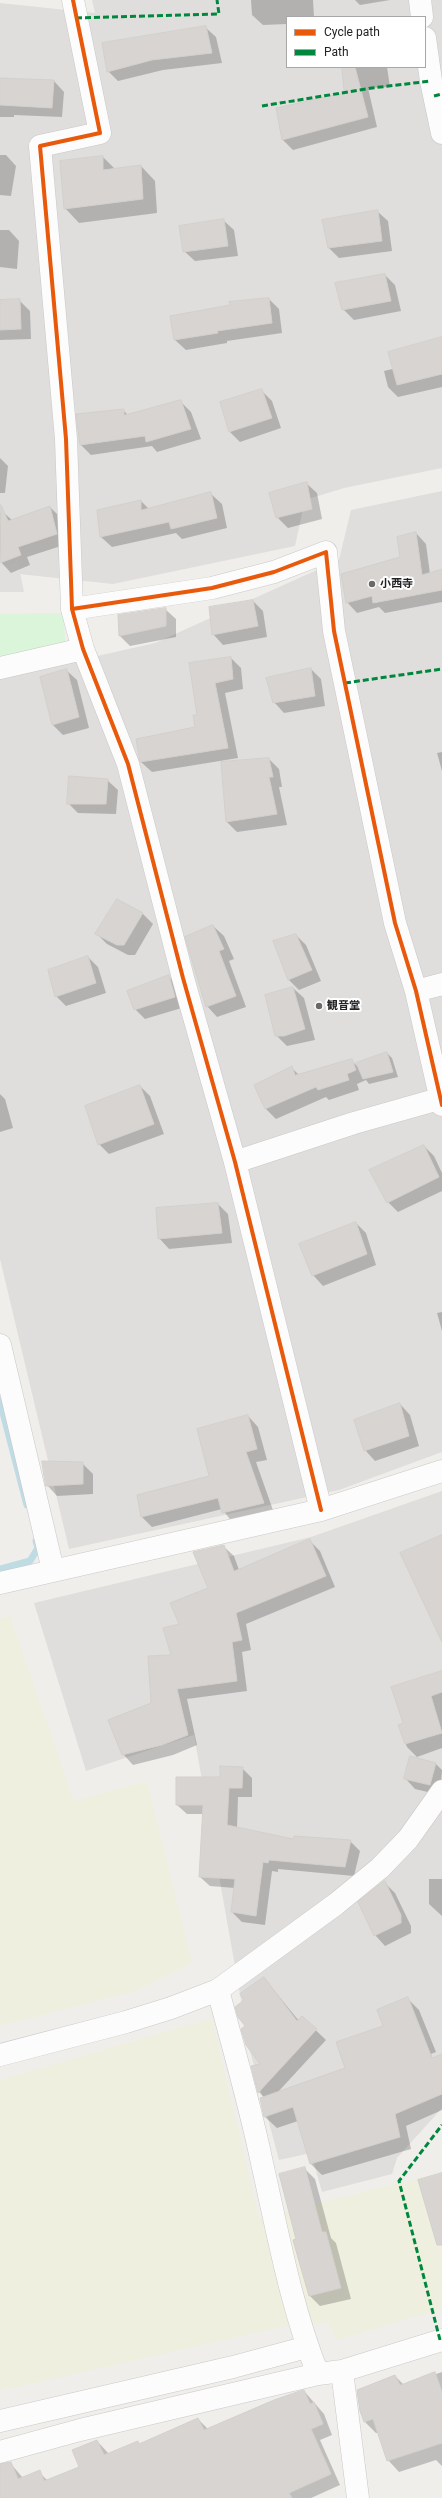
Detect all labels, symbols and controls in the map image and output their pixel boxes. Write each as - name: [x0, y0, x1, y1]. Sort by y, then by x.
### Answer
- legend: [286, 16, 426, 68]
- text: Cycle path: [324, 25, 380, 39]
- text: Path: [324, 45, 349, 59]
- place label: 小西寺: [380, 577, 413, 591]
- marker: 小西寺: [367, 579, 377, 589]
- place label: 観音堂: [327, 999, 360, 1013]
- marker: 観音堂: [314, 1001, 324, 1011]

